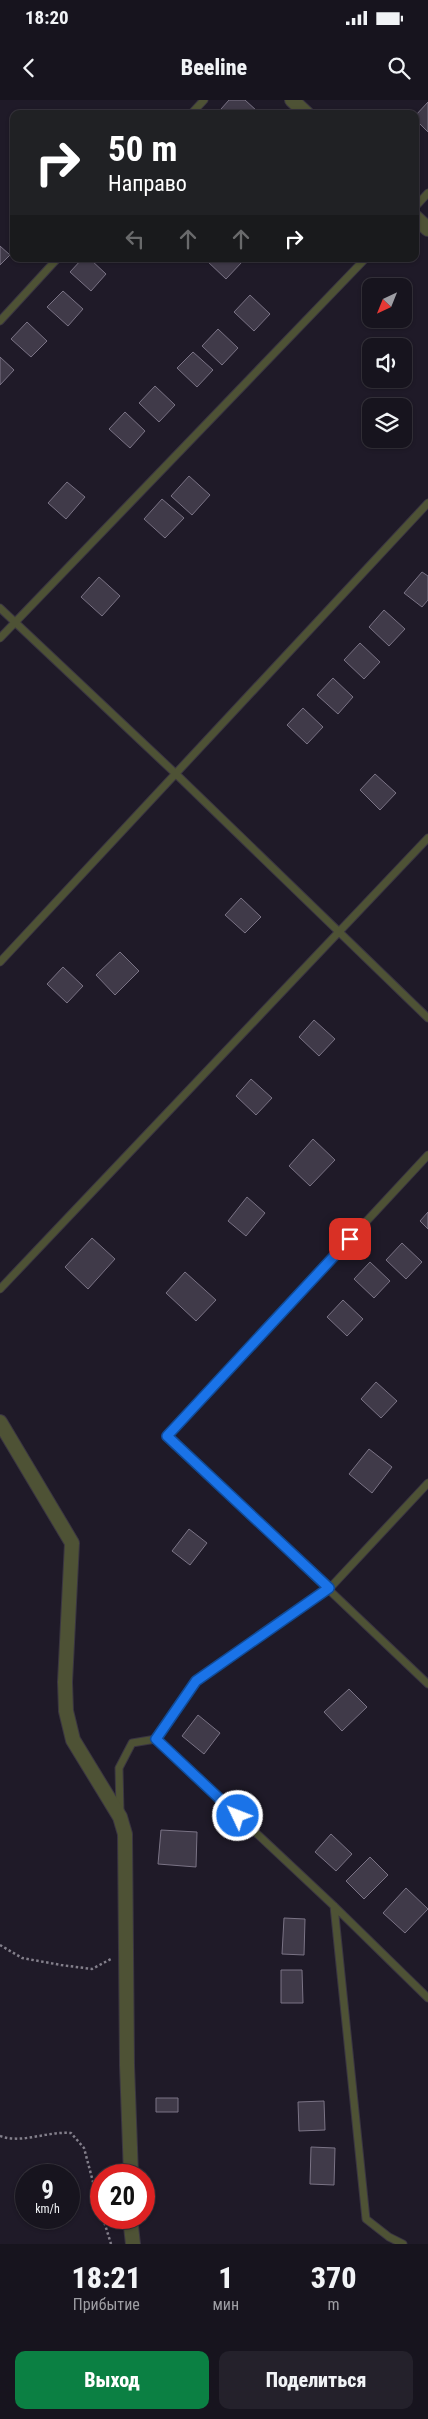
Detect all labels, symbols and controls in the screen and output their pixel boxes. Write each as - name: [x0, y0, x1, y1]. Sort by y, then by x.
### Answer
- text: 18:20: [25, 6, 69, 29]
- icon: back: [15, 54, 43, 82]
- icon: search: [385, 54, 413, 82]
- text: Beeline: [181, 55, 247, 80]
- text: 50 m: [108, 129, 177, 170]
- icon: right: [25, 130, 90, 195]
- text: Направо: [108, 171, 187, 196]
- icon: left: [121, 225, 149, 253]
- icon: ahead: [174, 225, 202, 253]
- icon: ahead: [227, 225, 255, 253]
- icon: right: [280, 225, 308, 253]
- north arrow: [362, 278, 412, 328]
- map controls: [362, 278, 412, 448]
- button: sound: [362, 338, 412, 388]
- button: layers: [362, 398, 412, 448]
- pin: [329, 1218, 371, 1260]
- icon: arrive: [336, 1225, 364, 1253]
- position arrow: [211, 1789, 263, 1841]
- speed limit sign: 20: [90, 2164, 155, 2229]
- text: 9: [41, 2176, 54, 2205]
- text: km/h: [35, 2202, 60, 2216]
- text: 18:21: [72, 2260, 141, 2295]
- text: 1: [218, 2260, 233, 2295]
- text: 370: [311, 2260, 356, 2295]
- text: Прибытие: [73, 2295, 140, 2314]
- text: мин: [213, 2295, 239, 2314]
- text: m: [328, 2295, 340, 2314]
- button: Выход: [15, 2351, 209, 2409]
- button: Поделиться: [219, 2351, 413, 2409]

